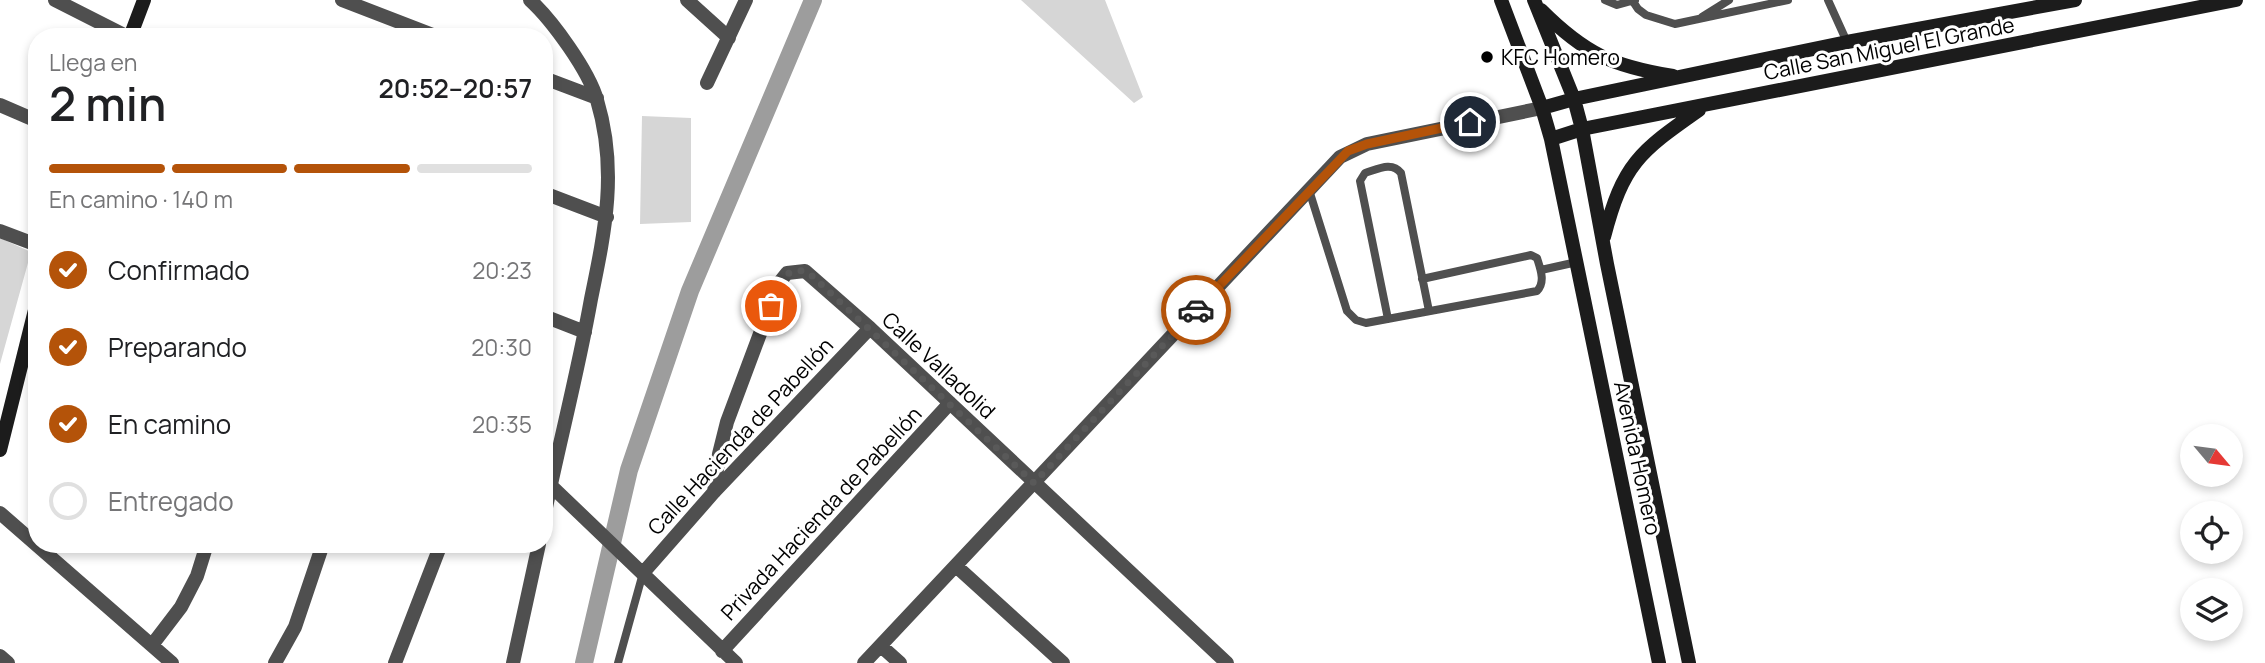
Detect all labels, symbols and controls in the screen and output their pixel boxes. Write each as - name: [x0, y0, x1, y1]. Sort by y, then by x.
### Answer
- street label: Calle San Miguel El Grande: [1761, 10, 2017, 86]
- place label: KFC Homero: [1501, 43, 1620, 71]
- text: Llega en: [49, 46, 137, 78]
- marker: KFC Homero: [1479, 49, 1495, 65]
- text: 20:52–20:57: [378, 70, 532, 106]
- text: 2 min: [49, 72, 166, 135]
- pin: [1440, 92, 1500, 152]
- icon: home: [1451, 103, 1489, 141]
- text: En camino · 140 m: [49, 183, 233, 215]
- icon: check: [49, 251, 87, 289]
- text: Confirmado: [108, 252, 250, 288]
- text: 20:23: [472, 254, 532, 286]
- courier: [1161, 275, 1231, 345]
- pin: [741, 276, 801, 336]
- icon: bag: [752, 287, 790, 325]
- icon: car: [1177, 291, 1215, 329]
- street label: Calle Valladolid: [876, 305, 1002, 425]
- icon: check: [49, 328, 87, 366]
- text: Preparando: [108, 329, 247, 365]
- text: 20:30: [471, 331, 532, 363]
- street label: Calle Hacienda de Pabellón: [641, 331, 839, 541]
- street label: Avenida Homero: [1608, 378, 1668, 538]
- street label: Privada Hacienda de Pabellón: [715, 400, 927, 626]
- icon: check: [49, 405, 87, 443]
- text: En camino: [108, 406, 231, 442]
- text: 20:35: [472, 408, 532, 440]
- north arrow: [2180, 424, 2244, 486]
- map controls: [2180, 424, 2243, 641]
- text: Entregado: [108, 483, 234, 519]
- button: locate: [2180, 501, 2243, 564]
- button: layers: [2180, 578, 2243, 641]

